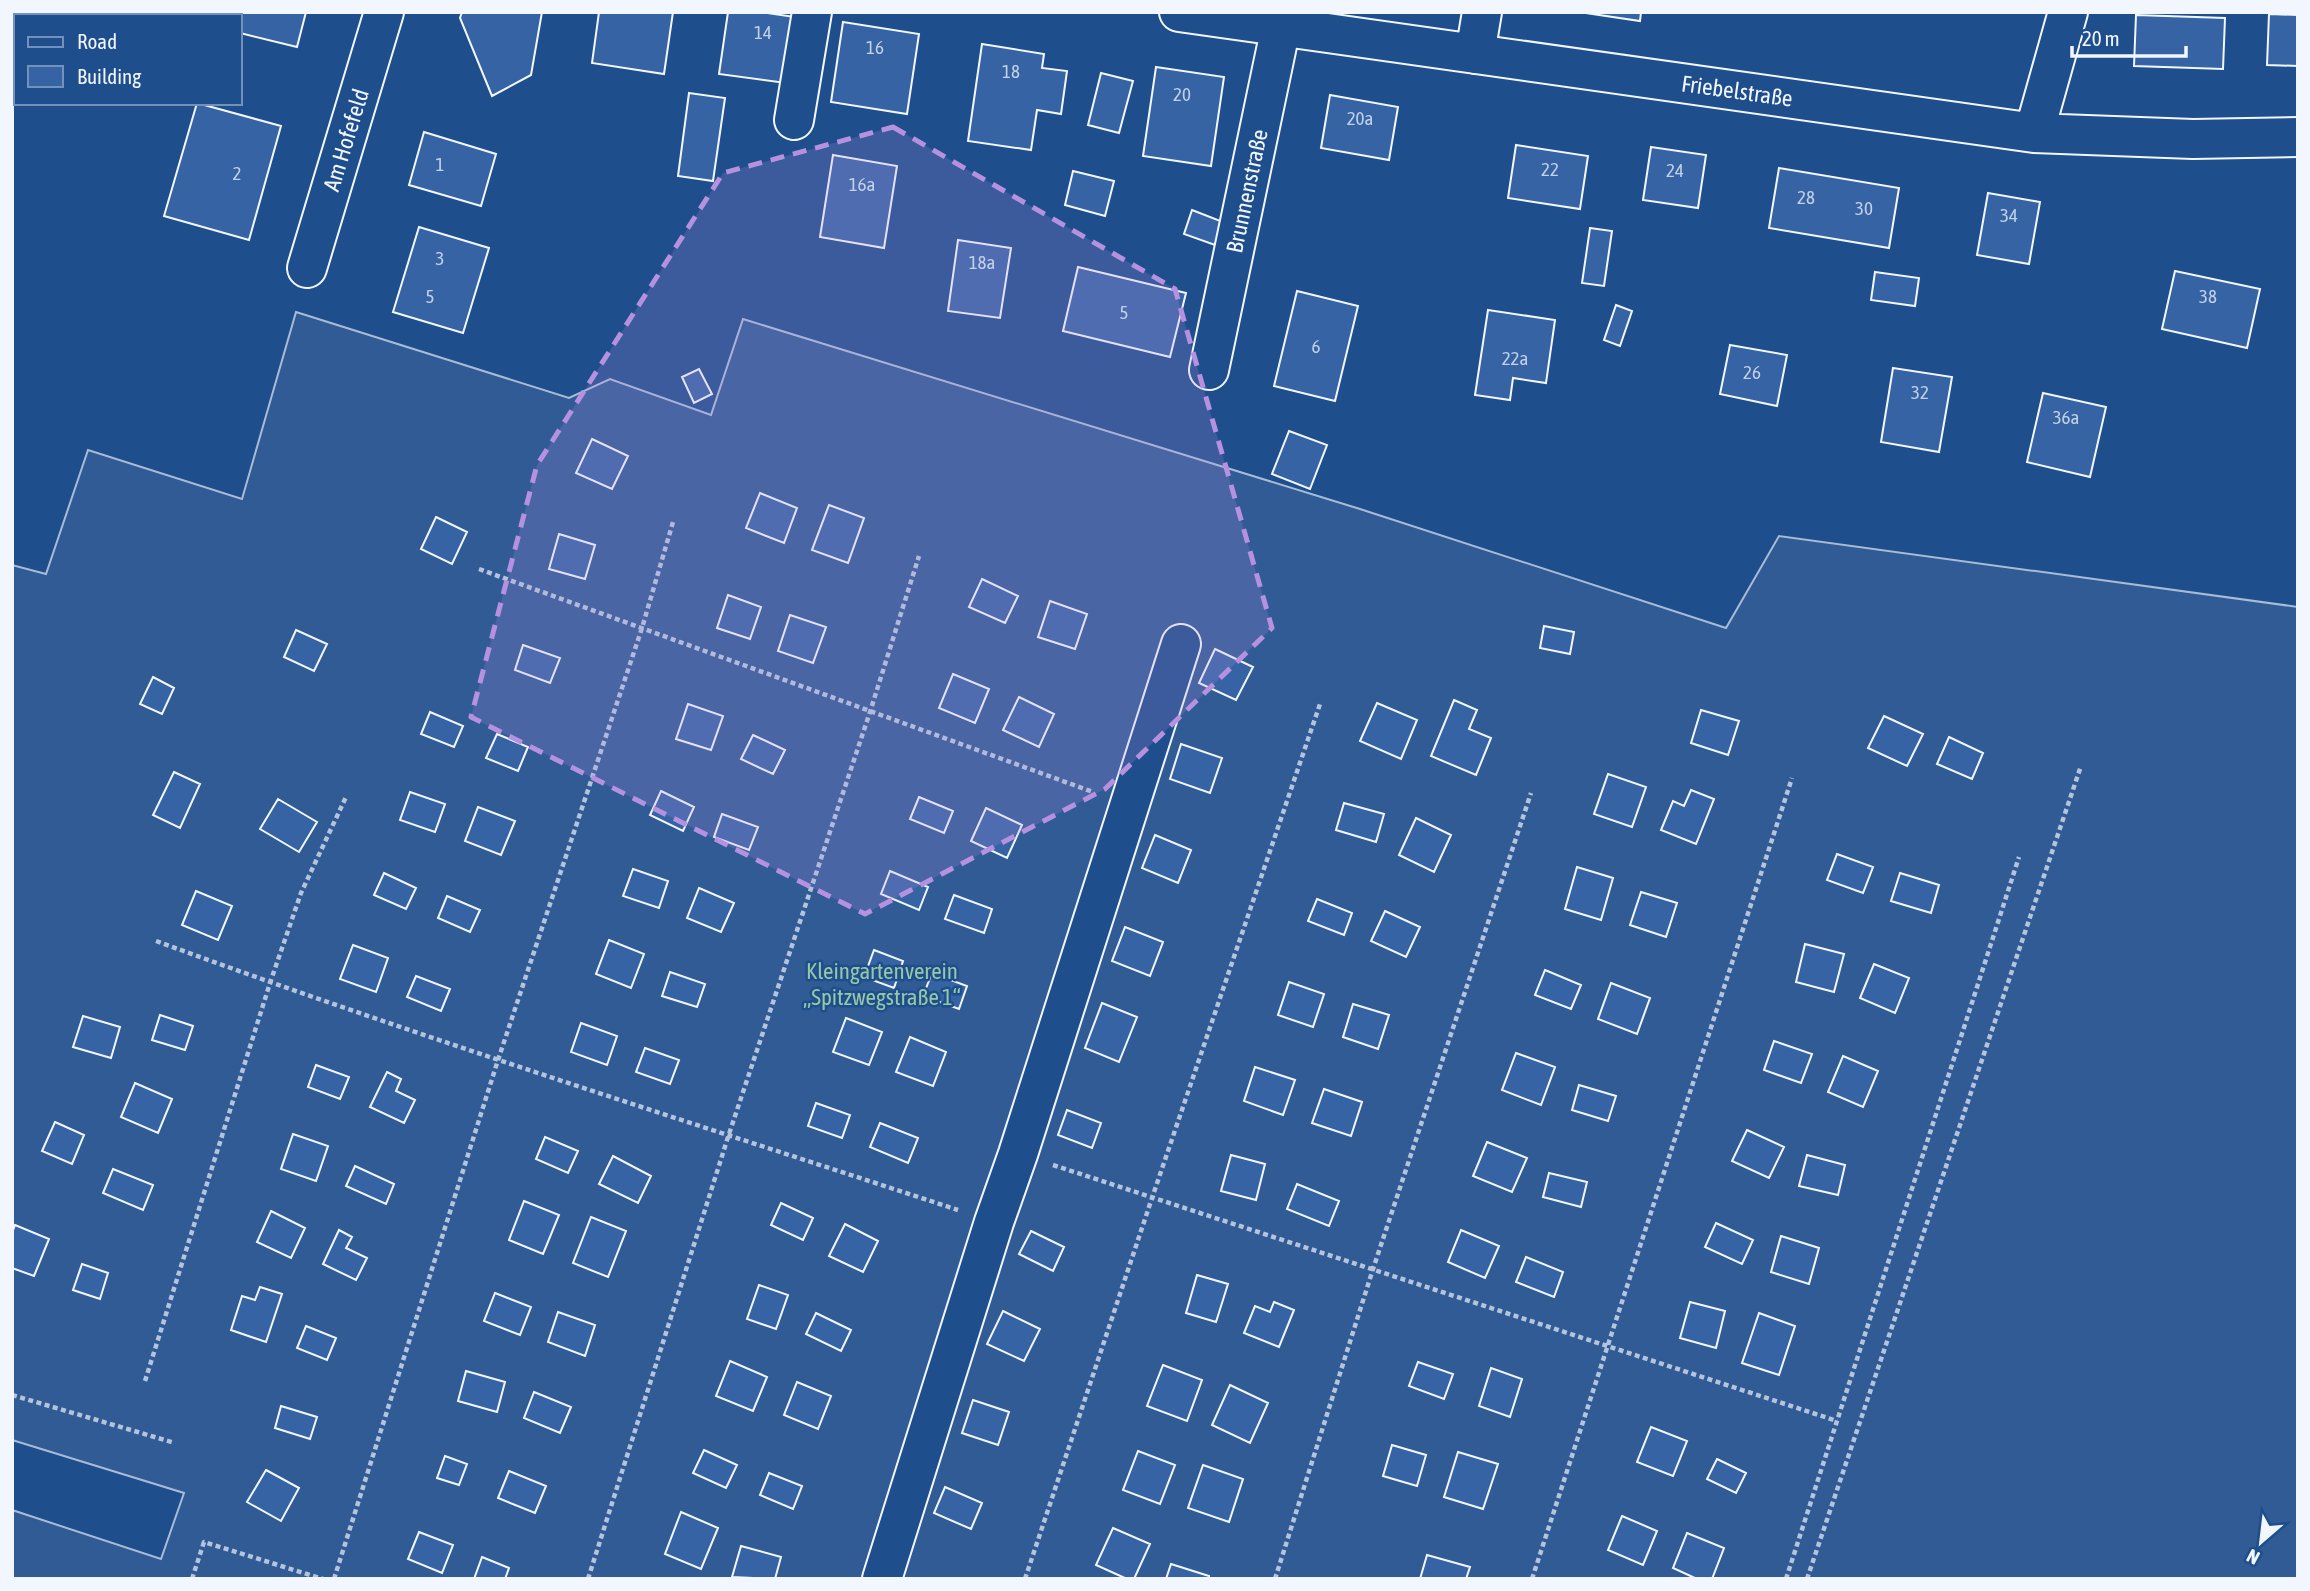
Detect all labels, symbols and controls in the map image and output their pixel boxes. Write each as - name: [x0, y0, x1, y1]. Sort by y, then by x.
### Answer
- legend: [14, 14, 242, 105]
- scale bar: [2072, 14, 2186, 58]
- house number: 14: [754, 21, 772, 43]
- text: 20 m: [2082, 26, 2120, 50]
- text: Road: [77, 29, 117, 53]
- house number: 16: [866, 36, 884, 58]
- house number: 18: [1002, 60, 1020, 82]
- text: Building: [77, 64, 141, 88]
- street label: Friebelstraße: [1680, 70, 1794, 112]
- house number: 20: [1173, 83, 1191, 105]
- street label: Am Hofefeld: [318, 86, 374, 194]
- house number: 20a: [1347, 107, 1373, 129]
- street label: Brunnenstraße: [1221, 127, 1273, 255]
- house number: 1: [436, 153, 444, 175]
- house number: 22: [1541, 158, 1559, 180]
- house number: 24: [1666, 159, 1684, 181]
- house number: 2: [233, 162, 241, 184]
- house number: 16a: [849, 173, 875, 195]
- house number: 28: [1797, 186, 1815, 208]
- house number: 30: [1855, 197, 1873, 219]
- house number: 34: [2000, 204, 2018, 226]
- house number: 3: [436, 247, 444, 269]
- house number: 18a: [969, 251, 995, 273]
- house number: 5: [426, 285, 434, 307]
- house number: 38: [2199, 285, 2217, 307]
- house number: 5: [1120, 301, 1128, 323]
- house number: 6: [1312, 335, 1321, 357]
- house number: 22a: [1502, 347, 1528, 369]
- house number: 26: [1743, 361, 1761, 383]
- house number: 32: [1911, 381, 1929, 403]
- house number: 36a: [2053, 406, 2079, 428]
- park label: Kleingartenverein „Spitzwegstraße 1“: [803, 958, 961, 1010]
- north arrow: [2226, 1507, 2296, 1577]
- text: N: [2243, 1545, 2263, 1569]

